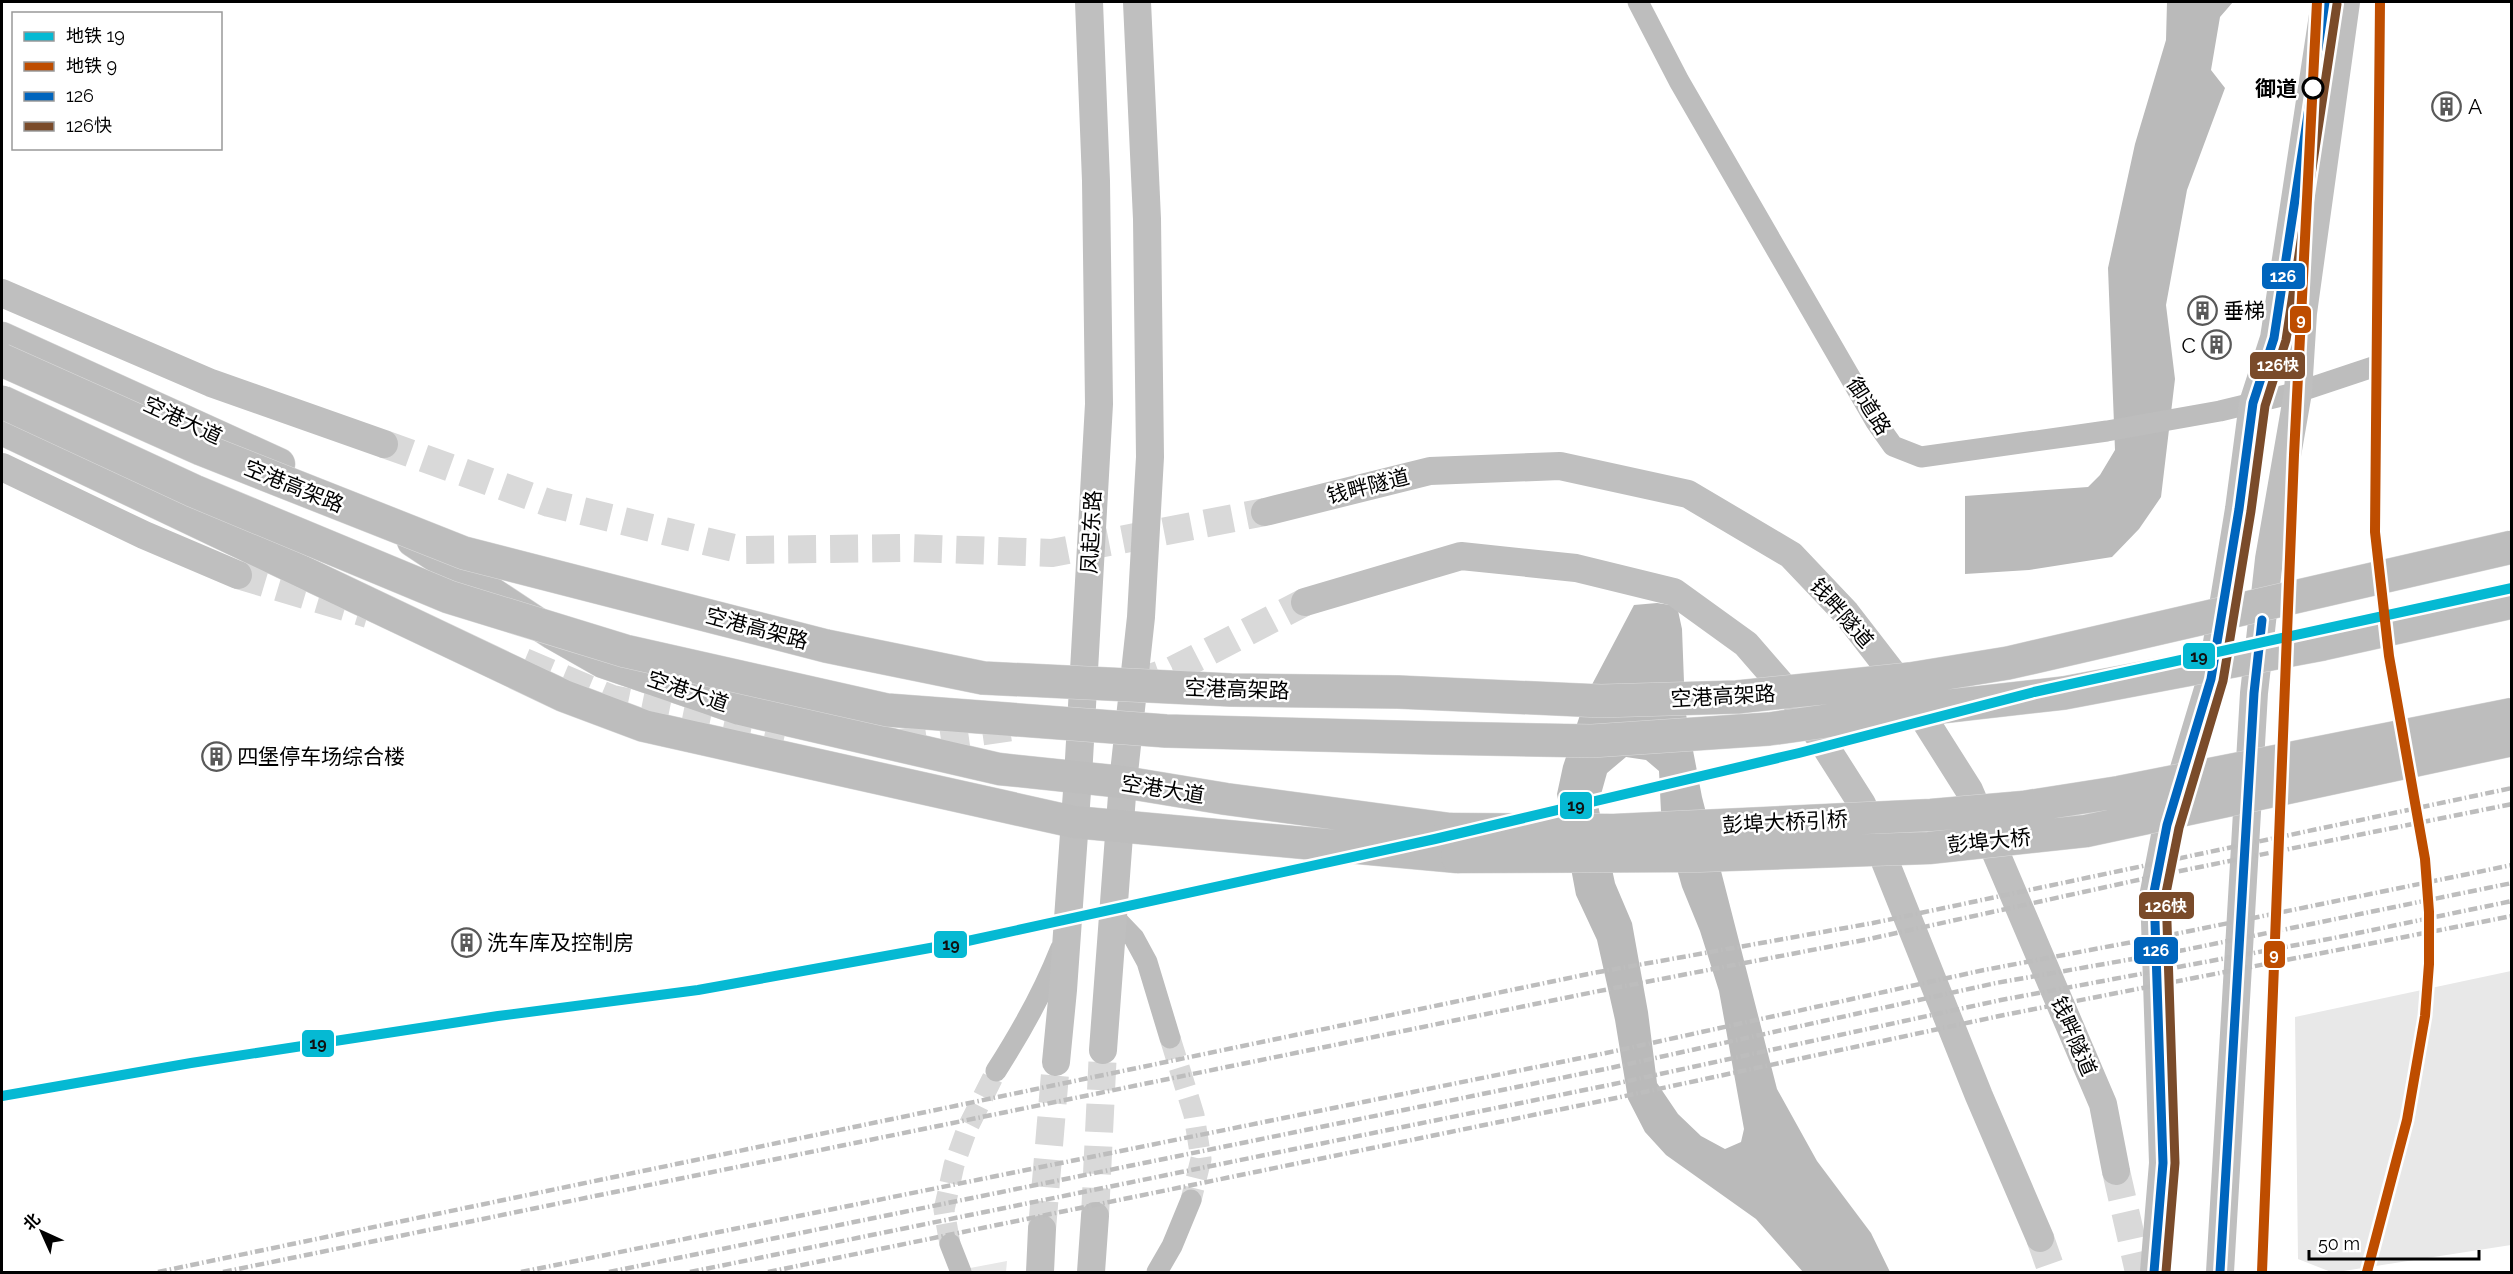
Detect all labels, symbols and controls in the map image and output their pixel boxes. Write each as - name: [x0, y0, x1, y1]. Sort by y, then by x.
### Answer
- legend: [12, 12, 222, 150]
- text: 地铁 19: [66, 25, 125, 46]
- text: 地铁 9: [66, 55, 117, 76]
- place label: 御道: [2255, 76, 2297, 101]
- marker: 御道: [2302, 77, 2324, 99]
- text: 126: [66, 85, 94, 106]
- building icon: A: [2431, 90, 2463, 122]
- place label: A: [2468, 94, 2482, 119]
- text: 126快: [66, 115, 112, 136]
- line badge: 126: [2261, 262, 2306, 290]
- text: 126: [2270, 267, 2297, 286]
- building icon: 垂梯: [2186, 294, 2218, 326]
- place label: 垂梯: [2223, 298, 2265, 323]
- line badge: 9: [2289, 305, 2312, 334]
- text: 9: [2296, 310, 2306, 329]
- building icon: C: [2201, 329, 2233, 361]
- place label: C: [2182, 333, 2196, 358]
- line badge: 126快: [2249, 351, 2306, 380]
- text: 126快: [2257, 356, 2299, 375]
- street label: 御道路: [1842, 373, 1896, 439]
- street label: 空港大道: [140, 391, 226, 449]
- street label: 空港高架路: [241, 455, 347, 517]
- street label: 钱畔隧道: [1324, 464, 1412, 508]
- street label: 凤起东路: [1076, 489, 1106, 575]
- street label: 钱畔隧道: [1805, 573, 1879, 653]
- street label: 空港高架路: [703, 602, 811, 654]
- line badge: 19: [2182, 642, 2216, 670]
- text: 19: [2190, 647, 2208, 666]
- street label: 空港大道: [644, 666, 732, 716]
- street label: 空港高架路: [1184, 675, 1290, 703]
- street label: 空港高架路: [1670, 681, 1776, 711]
- building icon: 四堡停车场综合楼: [200, 740, 232, 772]
- place label: 四堡停车场综合楼: [237, 744, 405, 769]
- street label: 空港大道: [1120, 770, 1206, 808]
- line badge: 19: [1559, 791, 1593, 820]
- text: 19: [1567, 796, 1585, 815]
- street label: 彭埠大桥引桥: [1721, 806, 1849, 838]
- street label: 彭埠大桥: [1946, 824, 2032, 858]
- line badge: 126快: [2138, 891, 2195, 920]
- text: 126快: [2145, 897, 2187, 916]
- building icon: 洗车库及控制房: [450, 926, 482, 958]
- place label: 洗车库及控制房: [487, 930, 634, 955]
- line badge: 19: [933, 930, 968, 959]
- text: 19: [942, 935, 960, 954]
- line badge: 126: [2133, 936, 2179, 965]
- line badge: 9: [2263, 940, 2286, 969]
- text: 126: [2143, 941, 2170, 960]
- text: 9: [2269, 945, 2279, 964]
- street label: 钱畔隧道: [2046, 992, 2102, 1080]
- line badge: 19: [301, 1029, 335, 1058]
- text: 19: [309, 1034, 327, 1053]
- north arrow: [12, 1202, 72, 1262]
- text: 北: [19, 1209, 44, 1234]
- scale bar: [2309, 1223, 2478, 1261]
- text: 50 m: [2318, 1233, 2360, 1254]

